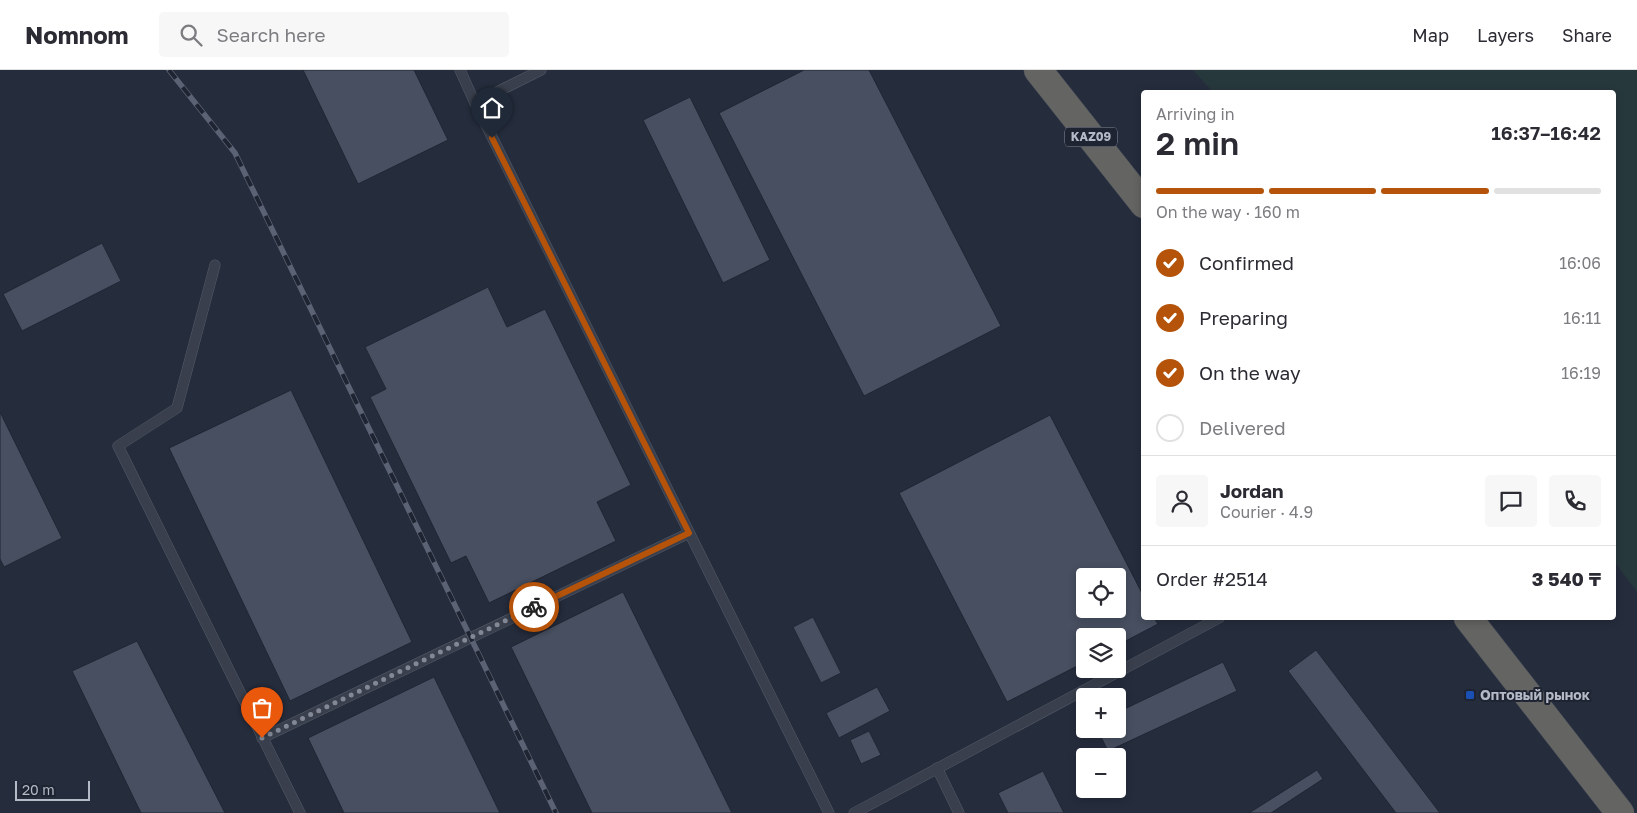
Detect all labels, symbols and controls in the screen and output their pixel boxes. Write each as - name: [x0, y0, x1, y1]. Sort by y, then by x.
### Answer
- search box: [159, 12, 509, 57]
- text: Nomnom: [25, 20, 129, 49]
- icon: search: [177, 21, 205, 49]
- text: Search here: [217, 23, 325, 46]
- text: Map: [1412, 24, 1449, 46]
- text: Layers: [1477, 24, 1534, 46]
- text: Share: [1562, 24, 1612, 46]
- pin: [471, 87, 513, 138]
- icon: home: [478, 94, 506, 122]
- text: Arriving in: [1156, 104, 1235, 124]
- text: 16:37–16:42: [1491, 121, 1601, 144]
- text: 2 min: [1156, 124, 1239, 162]
- road number: KAZ09: [1065, 128, 1117, 146]
- text: On the way · 160 m: [1156, 202, 1300, 222]
- icon: check: [1156, 249, 1184, 277]
- text: Confirmed: [1199, 251, 1294, 274]
- text: 16:06: [1559, 253, 1601, 273]
- icon: check: [1156, 304, 1184, 332]
- text: Preparing: [1199, 306, 1288, 329]
- text: 16:11: [1563, 308, 1601, 328]
- icon: check: [1156, 359, 1184, 387]
- text: On the way: [1199, 361, 1301, 384]
- text: 16:19: [1561, 363, 1601, 383]
- text: Delivered: [1199, 416, 1286, 439]
- button: person: [1156, 475, 1208, 527]
- button: chat: [1485, 475, 1537, 527]
- button: phone: [1549, 475, 1601, 527]
- text: Jordan: [1220, 479, 1284, 502]
- text: Courier · 4.9: [1220, 502, 1313, 522]
- text: Order #2514: [1156, 567, 1268, 590]
- text: 3 540 ₸: [1532, 567, 1601, 590]
- map controls: [1076, 568, 1126, 798]
- button: locate: [1076, 568, 1126, 618]
- courier: [509, 582, 559, 632]
- icon: bike: [520, 593, 548, 621]
- button: layers: [1076, 628, 1126, 678]
- place label: Оптовый рынок: [1480, 686, 1590, 703]
- pin: [241, 687, 283, 738]
- button: +: [1076, 688, 1126, 738]
- marker: Оптовый рынок: [1464, 689, 1476, 701]
- icon: bag: [248, 694, 276, 722]
- button: −: [1076, 748, 1126, 798]
- scale bar: [15, 778, 90, 801]
- text: 20 m: [22, 781, 55, 798]

